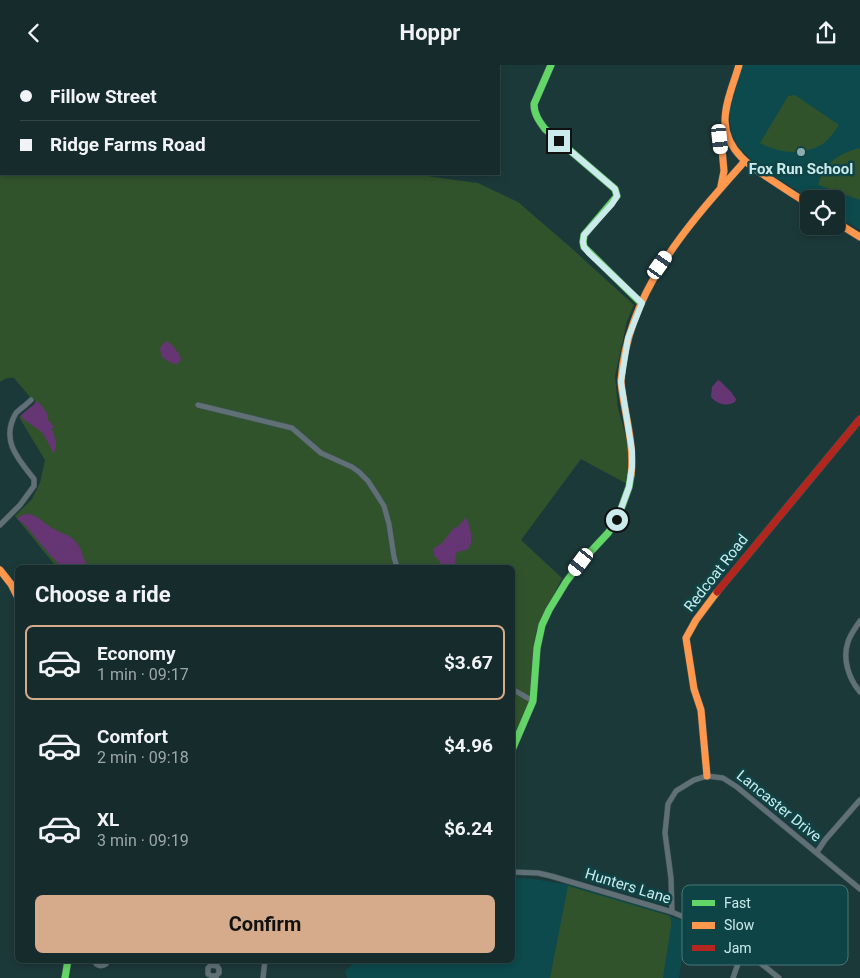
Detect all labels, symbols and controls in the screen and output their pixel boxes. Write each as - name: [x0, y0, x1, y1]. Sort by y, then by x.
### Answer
- icon: back: [20, 19, 48, 47]
- icon: share: [812, 19, 840, 47]
- text: Hoppr: [400, 20, 460, 45]
- text: Fillow Street: [50, 85, 157, 108]
- car: [710, 123, 729, 155]
- route end: [548, 130, 570, 152]
- text: Ridge Farms Road: [50, 133, 206, 156]
- marker: Fox Run School: [795, 146, 807, 158]
- place label: Fox Run School: [749, 160, 853, 178]
- map controls: [800, 190, 845, 235]
- button: locate: [800, 190, 845, 235]
- car: [645, 248, 674, 282]
- route start: [606, 509, 628, 531]
- street label: Redcoat Road: [680, 531, 752, 615]
- car: [565, 546, 596, 578]
- text: Choose a ride: [35, 582, 171, 607]
- icon: car: [37, 640, 82, 685]
- text: Economy: [97, 642, 176, 665]
- text: $3.67: [444, 651, 493, 674]
- text: 1 min · 09:17: [97, 665, 189, 684]
- icon: car: [37, 723, 82, 768]
- text: Comfort: [97, 725, 168, 748]
- text: $4.96: [444, 734, 493, 757]
- text: 2 min · 09:18: [97, 748, 189, 767]
- street label: Lancaster Drive: [733, 766, 825, 846]
- icon: car: [37, 806, 82, 851]
- text: XL: [97, 808, 119, 831]
- text: $6.24: [444, 817, 493, 840]
- text: 3 min · 09:19: [97, 831, 189, 850]
- street label: Hunters Lane: [583, 864, 673, 908]
- legend: [682, 885, 848, 965]
- button: Confirm: [35, 895, 495, 953]
- text: Fast: [724, 895, 751, 911]
- text: Slow: [724, 917, 755, 933]
- text: Jam: [724, 940, 752, 956]

